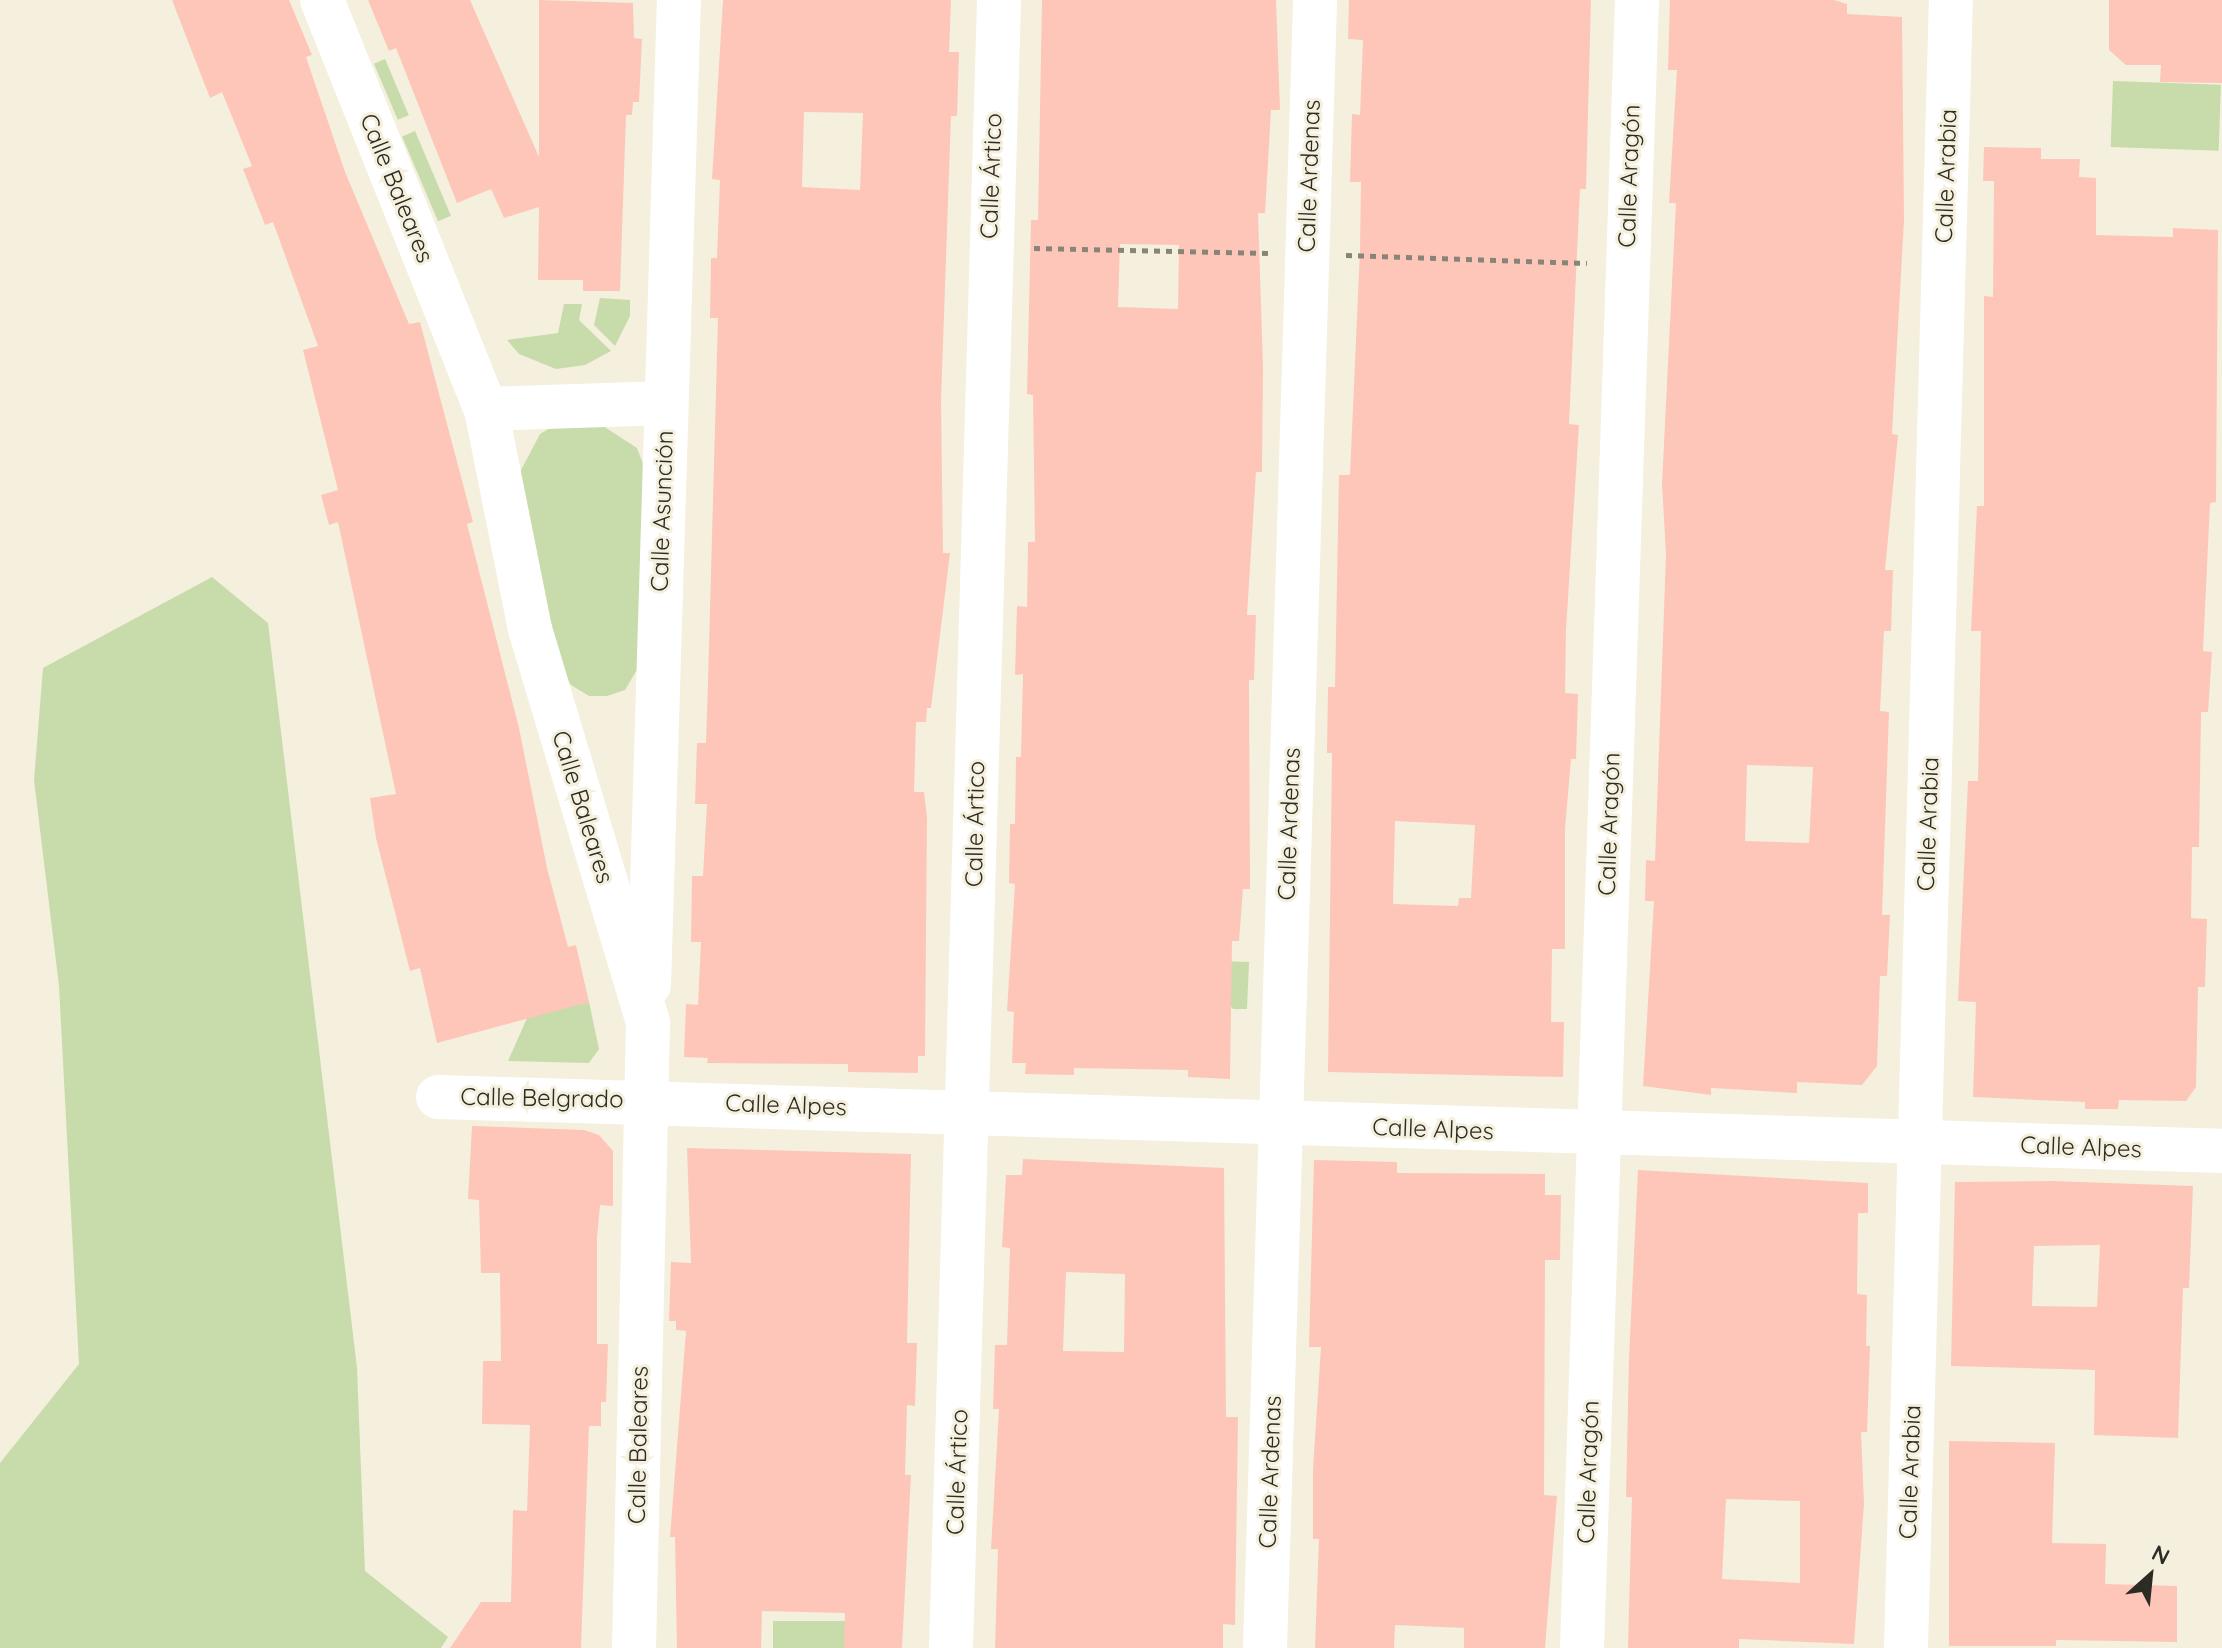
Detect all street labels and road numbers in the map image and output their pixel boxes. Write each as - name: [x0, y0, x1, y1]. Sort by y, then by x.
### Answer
- street label: Calle Ardenas: [1292, 99, 1326, 253]
- street label: Calle Aragón: [1612, 104, 1646, 248]
- street label: Calle Arabia: [1929, 108, 1963, 244]
- street label: Calle Baleares: [354, 109, 440, 267]
- street label: Calle Ártico: [974, 112, 1008, 240]
- street label: Calle Asunción: [645, 430, 679, 592]
- street label: Calle Baleares: [546, 727, 620, 887]
- street label: Calle Ardenas: [1272, 747, 1306, 901]
- street label: Calle Aragón: [1592, 752, 1626, 896]
- street label: Calle Arabia: [1911, 756, 1945, 892]
- street label: Calle Ártico: [960, 761, 990, 887]
- street label: Calle Belgrado: [460, 1082, 624, 1114]
- street label: Calle Alpes: [725, 1088, 847, 1122]
- street label: Calle Alpes: [1372, 1112, 1494, 1146]
- street label: Calle Alpes: [2020, 1130, 2142, 1164]
- street label: Calle Baleares: [622, 1366, 654, 1524]
- street label: Calle Ardenas: [1253, 1395, 1287, 1549]
- street label: Calle Aragón: [1571, 1400, 1605, 1544]
- street label: Calle Arabia: [1893, 1404, 1927, 1540]
- street label: Calle Ártico: [940, 1408, 974, 1536]

